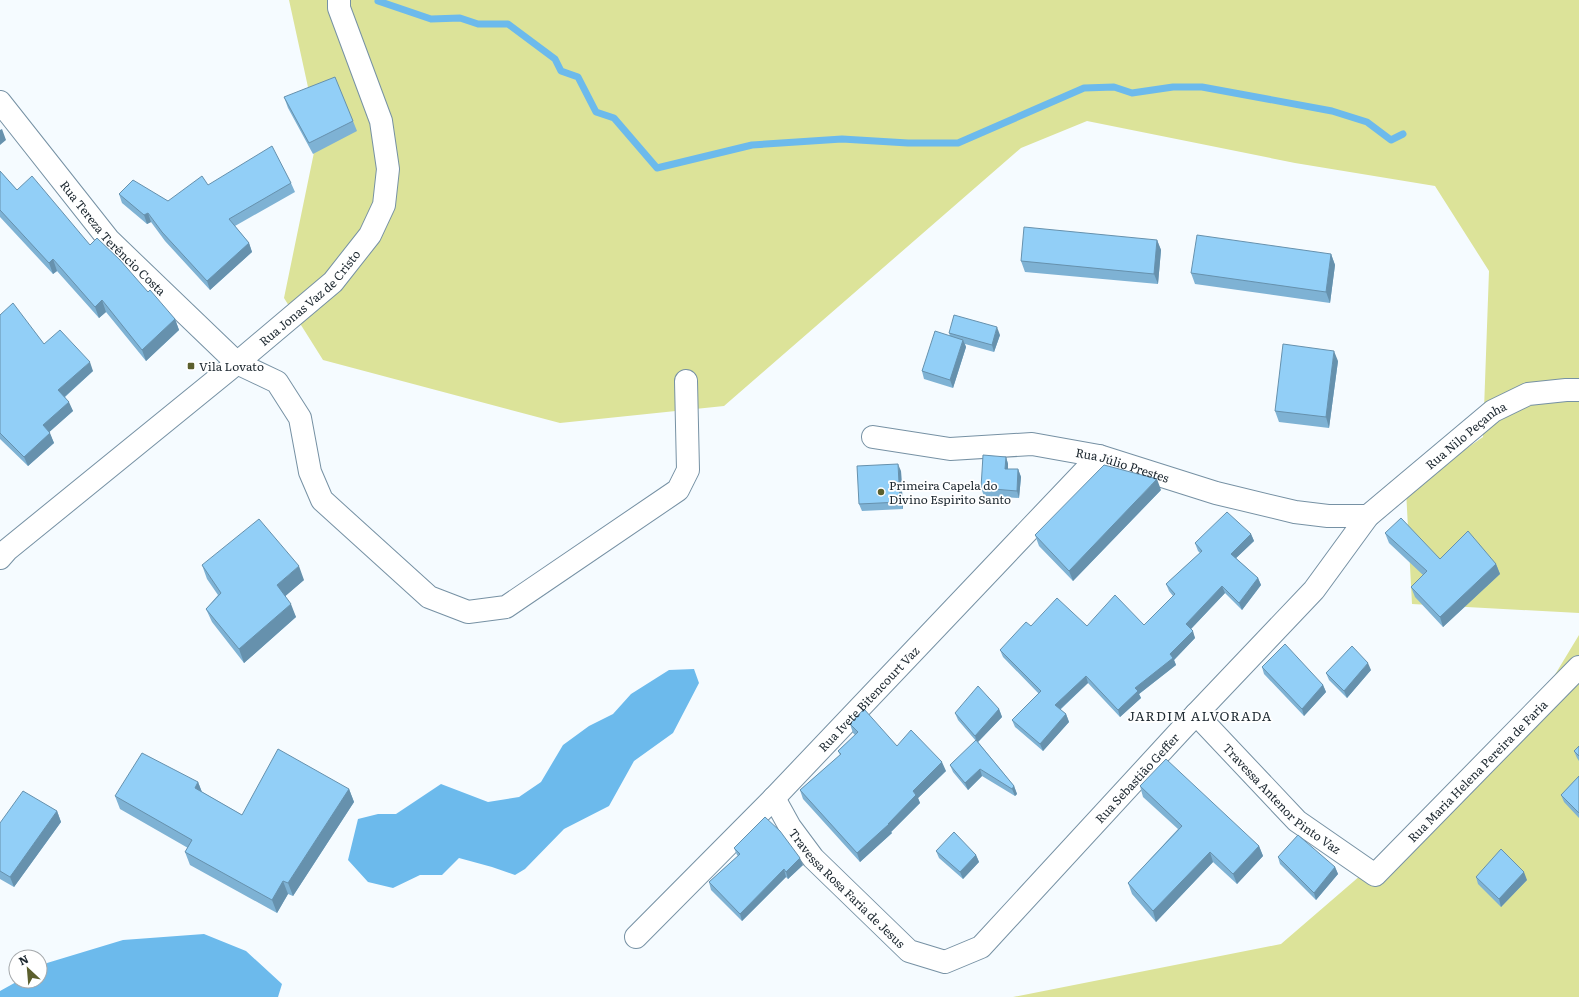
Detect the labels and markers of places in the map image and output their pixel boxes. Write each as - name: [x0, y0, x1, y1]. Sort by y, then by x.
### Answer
- place label: Vila Lovato: [199, 357, 264, 375]
- marker: Vila Lovato: [186, 361, 196, 371]
- place label: Primeira Capela do Divino Espirito Santo: [889, 476, 1011, 508]
- marker: Primeira Capela do Divino Espirito Santo: [876, 487, 886, 497]

